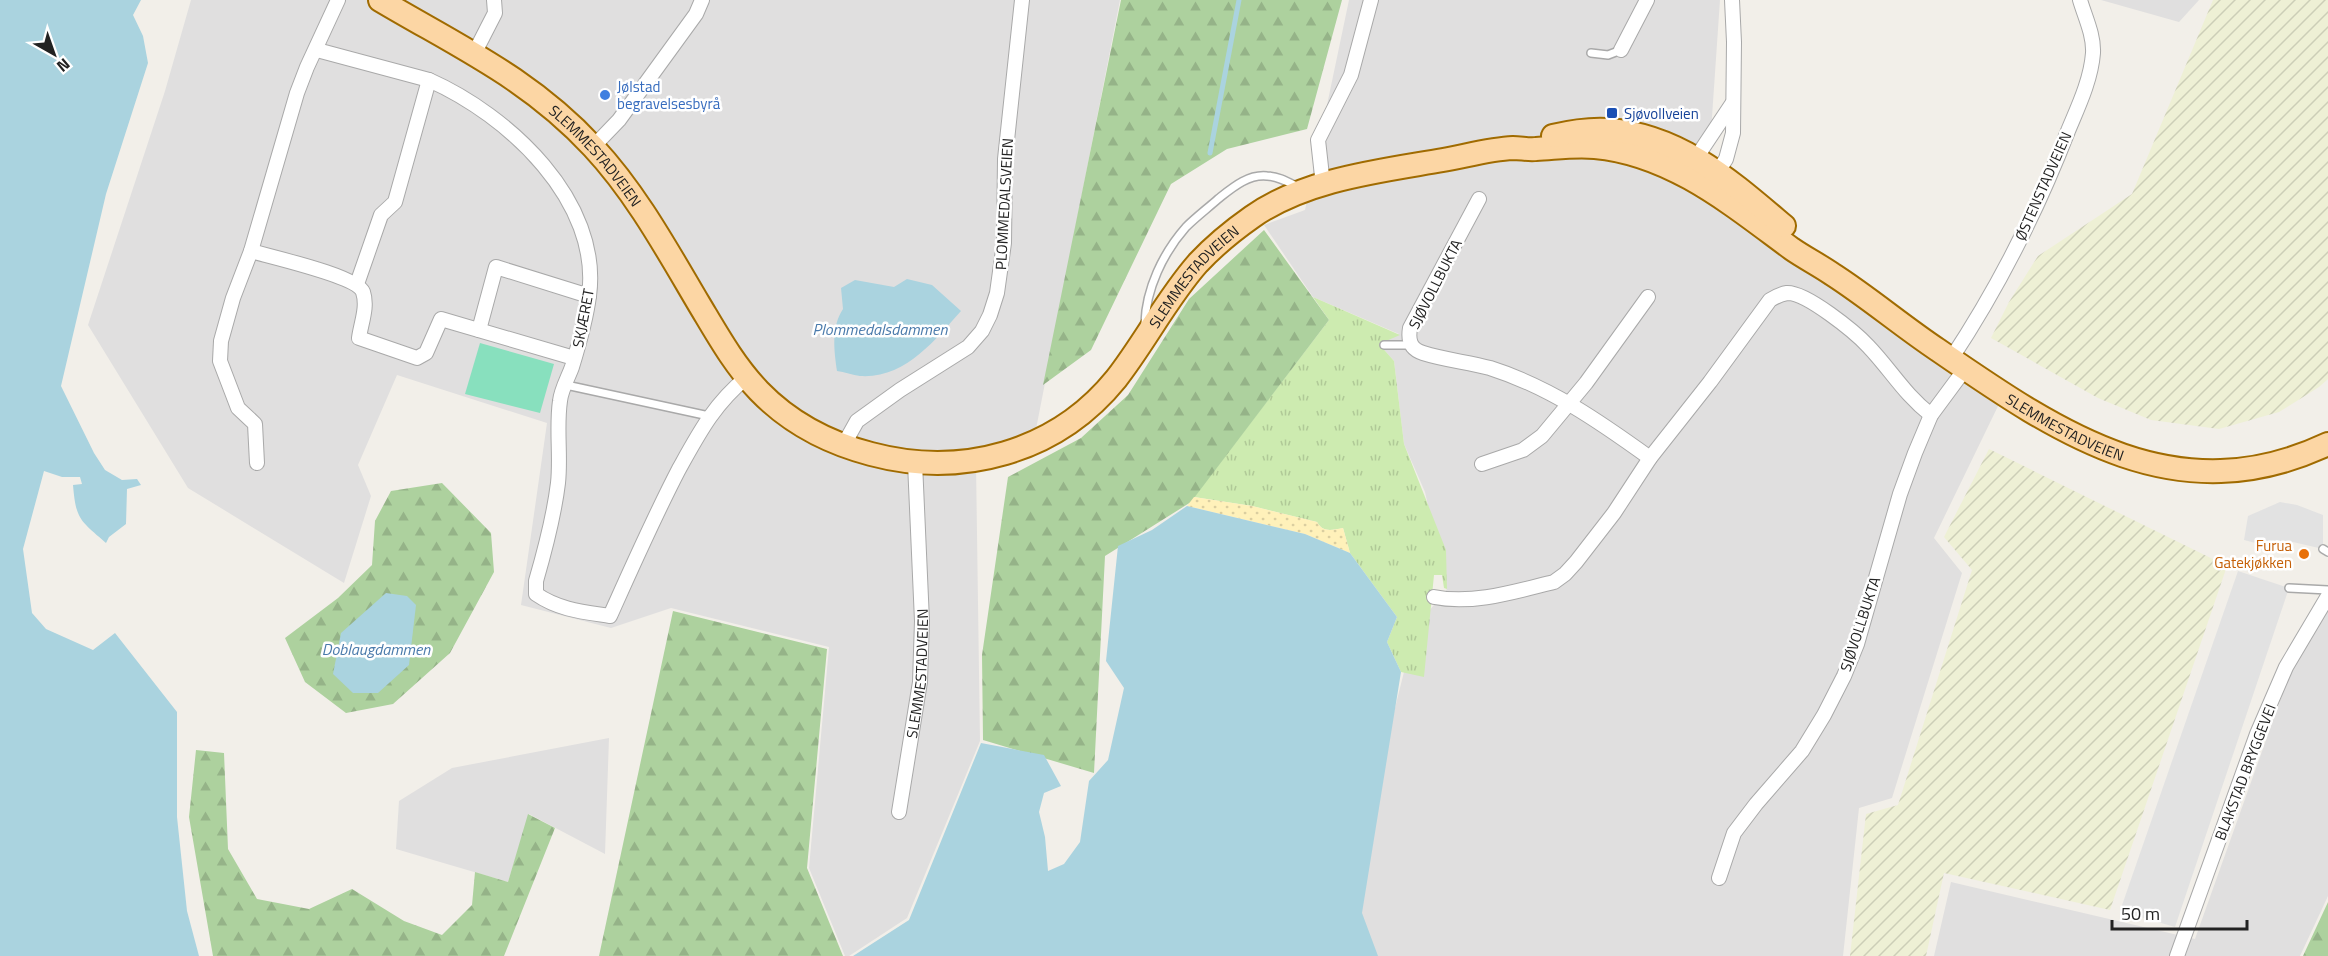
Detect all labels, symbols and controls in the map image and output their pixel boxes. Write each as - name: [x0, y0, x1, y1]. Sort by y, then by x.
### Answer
- north arrow: [24, 24, 84, 84]
- text: N: [52, 53, 76, 78]
- place label: Jølstad begravelsesbyrå: [617, 75, 721, 115]
- marker: Jølstad begravelsesbyrå: [598, 88, 612, 102]
- street label: SLEMMESTADVEIEN: [544, 99, 648, 211]
- place label: Sjøvollveien: [1624, 102, 1699, 125]
- marker: Sjøvollveien: [1605, 106, 1619, 120]
- street label: ØSTENSTADVEIEN: [2009, 128, 2077, 244]
- street label: PLOMMEDALSVEIEN: [989, 138, 1019, 270]
- street label: SLEMMESTADVEIEN: [1143, 219, 1244, 333]
- street label: SJØVOLLBUKTA: [1402, 235, 1468, 333]
- street label: SKJÆRET: [566, 286, 600, 349]
- water label: Plommedalsdammen: [813, 317, 948, 341]
- street label: SLEMMESTADVEIEN: [2002, 387, 2127, 466]
- place label: Furua Gatekjøkken: [2214, 534, 2292, 574]
- marker: Furua Gatekjøkken: [2297, 547, 2311, 561]
- street label: SJØVOLLBUKTA: [1834, 574, 1886, 674]
- street label: SLEMMESTADVEIEN: [900, 608, 934, 740]
- water label: Doblaugdammen: [322, 637, 431, 661]
- street label: BLAKSTAD BRYGGEVEI: [2208, 700, 2282, 844]
- scale bar: [2112, 893, 2247, 931]
- text: 50 m: [2121, 900, 2160, 927]

